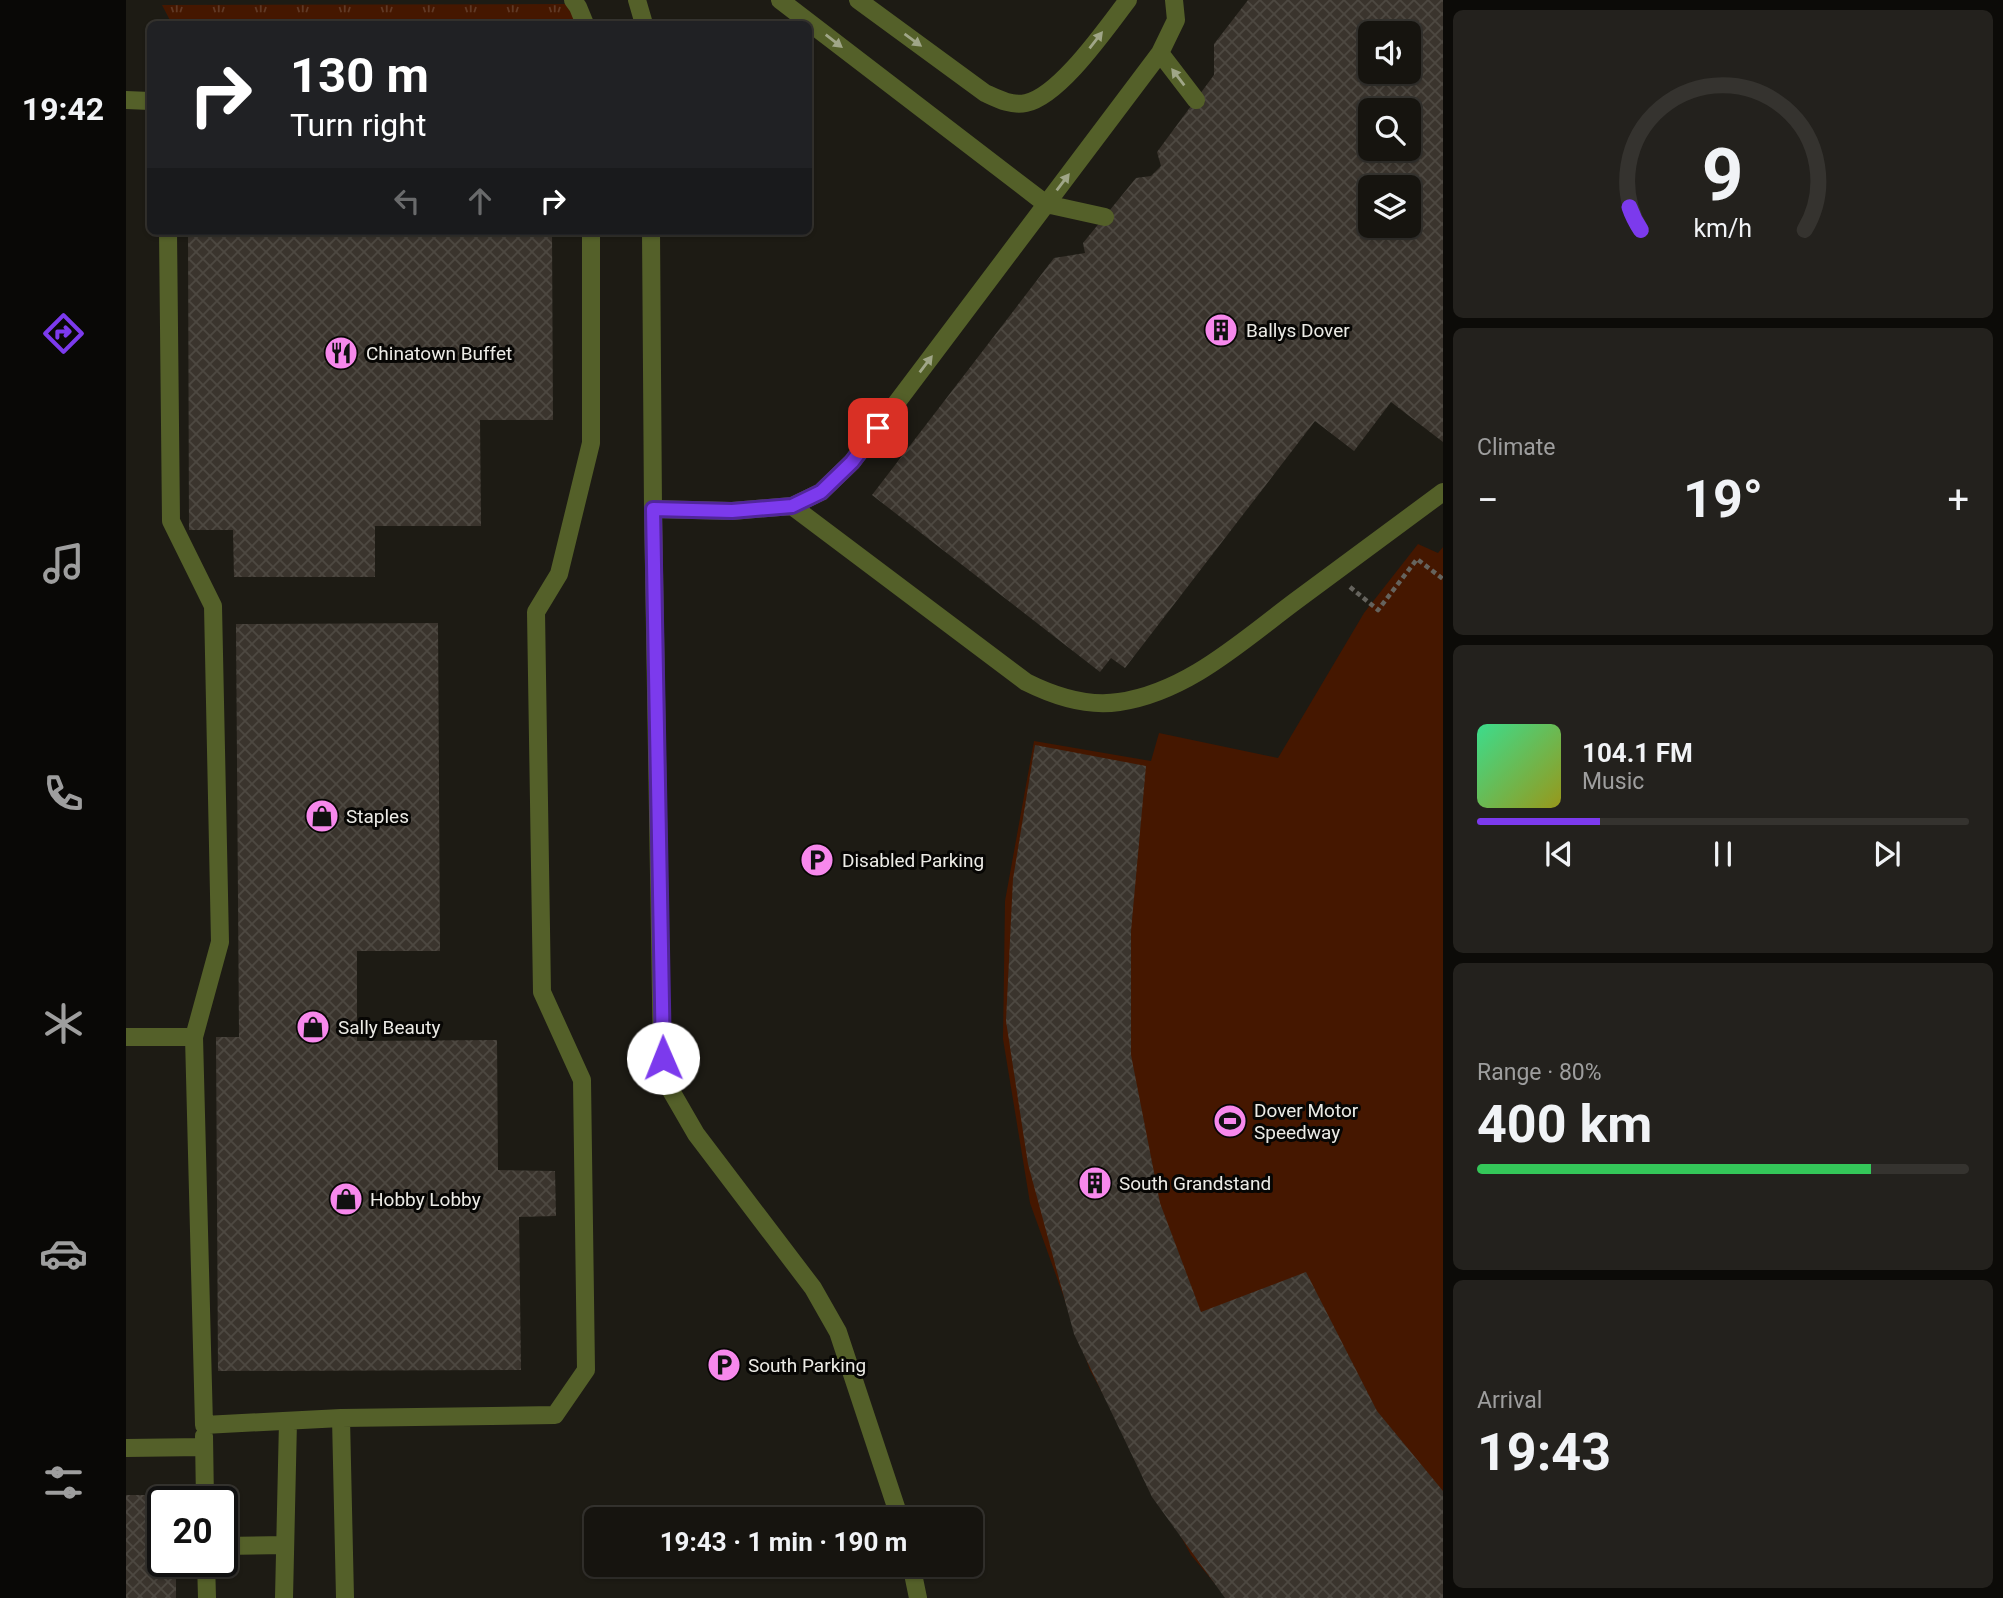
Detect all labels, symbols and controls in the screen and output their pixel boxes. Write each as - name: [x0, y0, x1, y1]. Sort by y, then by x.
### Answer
- map controls: [1358, 21, 1421, 238]
- button: sound: [1358, 21, 1421, 84]
- one-way arrow: [1089, 32, 1104, 50]
- one-way arrow: [904, 33, 922, 47]
- one-way arrow: [825, 34, 843, 48]
- text: 130 m: [290, 47, 429, 104]
- icon: right: [175, 49, 266, 140]
- one-way arrow: [1171, 68, 1186, 86]
- text: 19:42: [22, 90, 104, 128]
- button: search: [1358, 98, 1421, 161]
- text: Turn right: [290, 106, 426, 144]
- text: 9: [1702, 132, 1744, 218]
- one-way arrow: [1056, 173, 1070, 191]
- button: layers: [1358, 175, 1421, 238]
- icon: left: [388, 182, 426, 220]
- icon: ahead: [461, 182, 499, 220]
- icon: right: [534, 182, 572, 220]
- text: km/h: [1694, 214, 1752, 243]
- icon: directions: [39, 309, 88, 358]
- building icon: Ballys Dover: [1202, 311, 1240, 349]
- place label: Ballys Dover: [1246, 319, 1350, 342]
- restaurant icon: Chinatown Buffet: [322, 334, 360, 372]
- place label: Chinatown Buffet: [366, 342, 512, 365]
- one-way arrow: [919, 355, 933, 373]
- pin: [848, 398, 908, 458]
- icon: arrive: [859, 409, 897, 447]
- text: Climate: [1477, 434, 1556, 461]
- text: 19°: [1683, 469, 1763, 530]
- text: −: [1477, 478, 1499, 522]
- text: +: [1947, 478, 1969, 522]
- icon: music: [39, 539, 88, 588]
- text: 104.1 FM: [1582, 738, 1693, 768]
- text: Music: [1582, 768, 1644, 795]
- icon: phone: [39, 769, 88, 818]
- shop icon: Staples: [303, 797, 341, 835]
- place label: Staples: [346, 805, 409, 828]
- icon: previous: [1540, 835, 1578, 873]
- icon: pause: [1704, 835, 1742, 873]
- icon: next: [1868, 835, 1906, 873]
- parking icon: Disabled Parking: [798, 841, 836, 879]
- place label: Disabled Parking: [842, 849, 984, 872]
- icon: climate: [39, 999, 88, 1048]
- shop icon: Sally Beauty: [294, 1008, 332, 1046]
- place label: Sally Beauty: [338, 1016, 441, 1039]
- position arrow: [626, 1021, 700, 1095]
- text: Range · 80%: [1477, 1059, 1602, 1086]
- text: 400 km: [1477, 1094, 1652, 1155]
- place label: Dover Motor Speedway: [1254, 1099, 1359, 1144]
- sports icon: Dover Motor Speedway: [1211, 1102, 1249, 1140]
- building icon: South Grandstand: [1076, 1164, 1114, 1202]
- place label: South Grandstand: [1119, 1172, 1271, 1195]
- shop icon: Hobby Lobby: [327, 1180, 365, 1218]
- place label: Hobby Lobby: [370, 1188, 481, 1211]
- icon: car: [39, 1229, 88, 1278]
- parking icon: South Parking: [705, 1346, 743, 1384]
- place label: South Parking: [748, 1354, 866, 1377]
- text: Arrival: [1477, 1387, 1542, 1414]
- text: 19:43: [1477, 1422, 1611, 1483]
- icon: filters: [39, 1458, 88, 1507]
- speed limit sign: 20: [147, 1486, 238, 1577]
- text: 19:43 · 1 min · 190 m: [660, 1527, 907, 1557]

